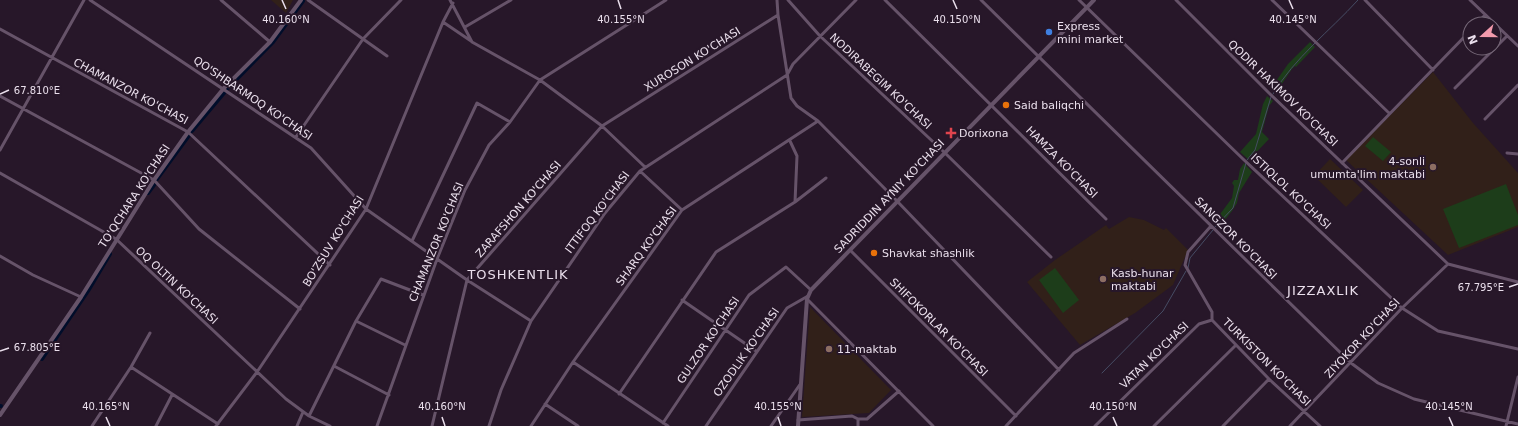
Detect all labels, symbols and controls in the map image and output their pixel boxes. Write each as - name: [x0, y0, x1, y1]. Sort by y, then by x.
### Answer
- text: 40.160°N: [262, 14, 310, 25]
- text: 40.155°N: [597, 14, 645, 25]
- text: 40.150°N: [933, 14, 981, 25]
- text: 40.145°N: [1269, 14, 1317, 25]
- north arrow: [1462, 16, 1502, 56]
- place label: Express mini market: [1057, 20, 1124, 46]
- street label: XUROSON KO'CHASI: [642, 24, 743, 94]
- marker: Express mini market: [1044, 27, 1054, 37]
- street label: NODIRABEGIM KO'CHASI: [827, 31, 934, 132]
- text: N: [1465, 33, 1481, 46]
- street label: QODIR HAKIMOV KO'CHASI: [1225, 37, 1340, 149]
- street label: QO'SHBARMOQ KO'CHASI: [191, 54, 315, 143]
- street label: CHAMANZOR KO'CHASI: [71, 56, 190, 127]
- text: 67.810°E: [14, 85, 60, 96]
- place label: Said baliqchi: [1014, 99, 1084, 112]
- marker: Said baliqchi: [1001, 100, 1011, 110]
- street label: HAMZA KO'CHASI: [1023, 124, 1100, 201]
- place label: Dorixona: [959, 127, 1008, 140]
- marker: Dorixona: [946, 128, 956, 138]
- street label: SADRIDDIN AYNIY KO'CHASI: [832, 137, 947, 256]
- street label: TO'QCHARA KO'CHASI: [96, 142, 173, 251]
- street label: ISTIQLOL KO'CHASI: [1248, 151, 1333, 232]
- place label: 4-sonli umumta'lim maktabi: [1310, 155, 1425, 181]
- street label: ZARAFSHON KO'CHASI: [473, 158, 564, 260]
- marker: 4-sonli umumta'lim maktabi: [1428, 162, 1438, 172]
- street label: ITTIFOQ KO'CHASI: [562, 169, 632, 256]
- street label: CHAMANZOR KO'CHASI: [406, 180, 466, 304]
- street label: BO'ZSUV KO'CHASI: [300, 193, 367, 289]
- street label: SANGZOR KO'CHASI: [1192, 195, 1279, 282]
- street label: SHARQ KO'CHASI: [613, 204, 679, 288]
- street label: OQ OLTIN KO'CHASI: [133, 244, 221, 327]
- place label: Shavkat shashlik: [882, 247, 975, 260]
- marker: Shavkat shashlik: [869, 248, 879, 258]
- district label: TOSHKENTLIK: [466, 267, 569, 282]
- place label: Kasb-hunar maktabi: [1111, 267, 1174, 293]
- marker: Kasb-hunar maktabi: [1098, 274, 1108, 284]
- street label: SHIFOKORLAR KO'CHASI: [887, 276, 990, 379]
- text: 67.795°E: [1458, 282, 1504, 293]
- district label: JIZZAXLIK: [1286, 283, 1359, 298]
- street label: GULZOR KO'CHASI: [674, 294, 742, 386]
- street label: ZIYOKOR KO'CHASI: [1322, 296, 1403, 381]
- street label: OZODLIK KO'CHASI: [711, 305, 782, 399]
- street label: TURKISTON KO'CHASI: [1219, 315, 1313, 409]
- street label: VATAN KO'CHASI: [1117, 319, 1191, 392]
- text: 67.805°E: [14, 342, 60, 353]
- place label: 11-maktab: [837, 343, 897, 356]
- marker: 11-maktab: [824, 344, 834, 354]
- text: 40.165°N: [82, 401, 130, 412]
- text: 40.160°N: [418, 401, 466, 412]
- text: 40.155°N: [754, 401, 802, 412]
- text: 40.150°N: [1089, 401, 1137, 412]
- text: 40.145°N: [1425, 401, 1473, 412]

